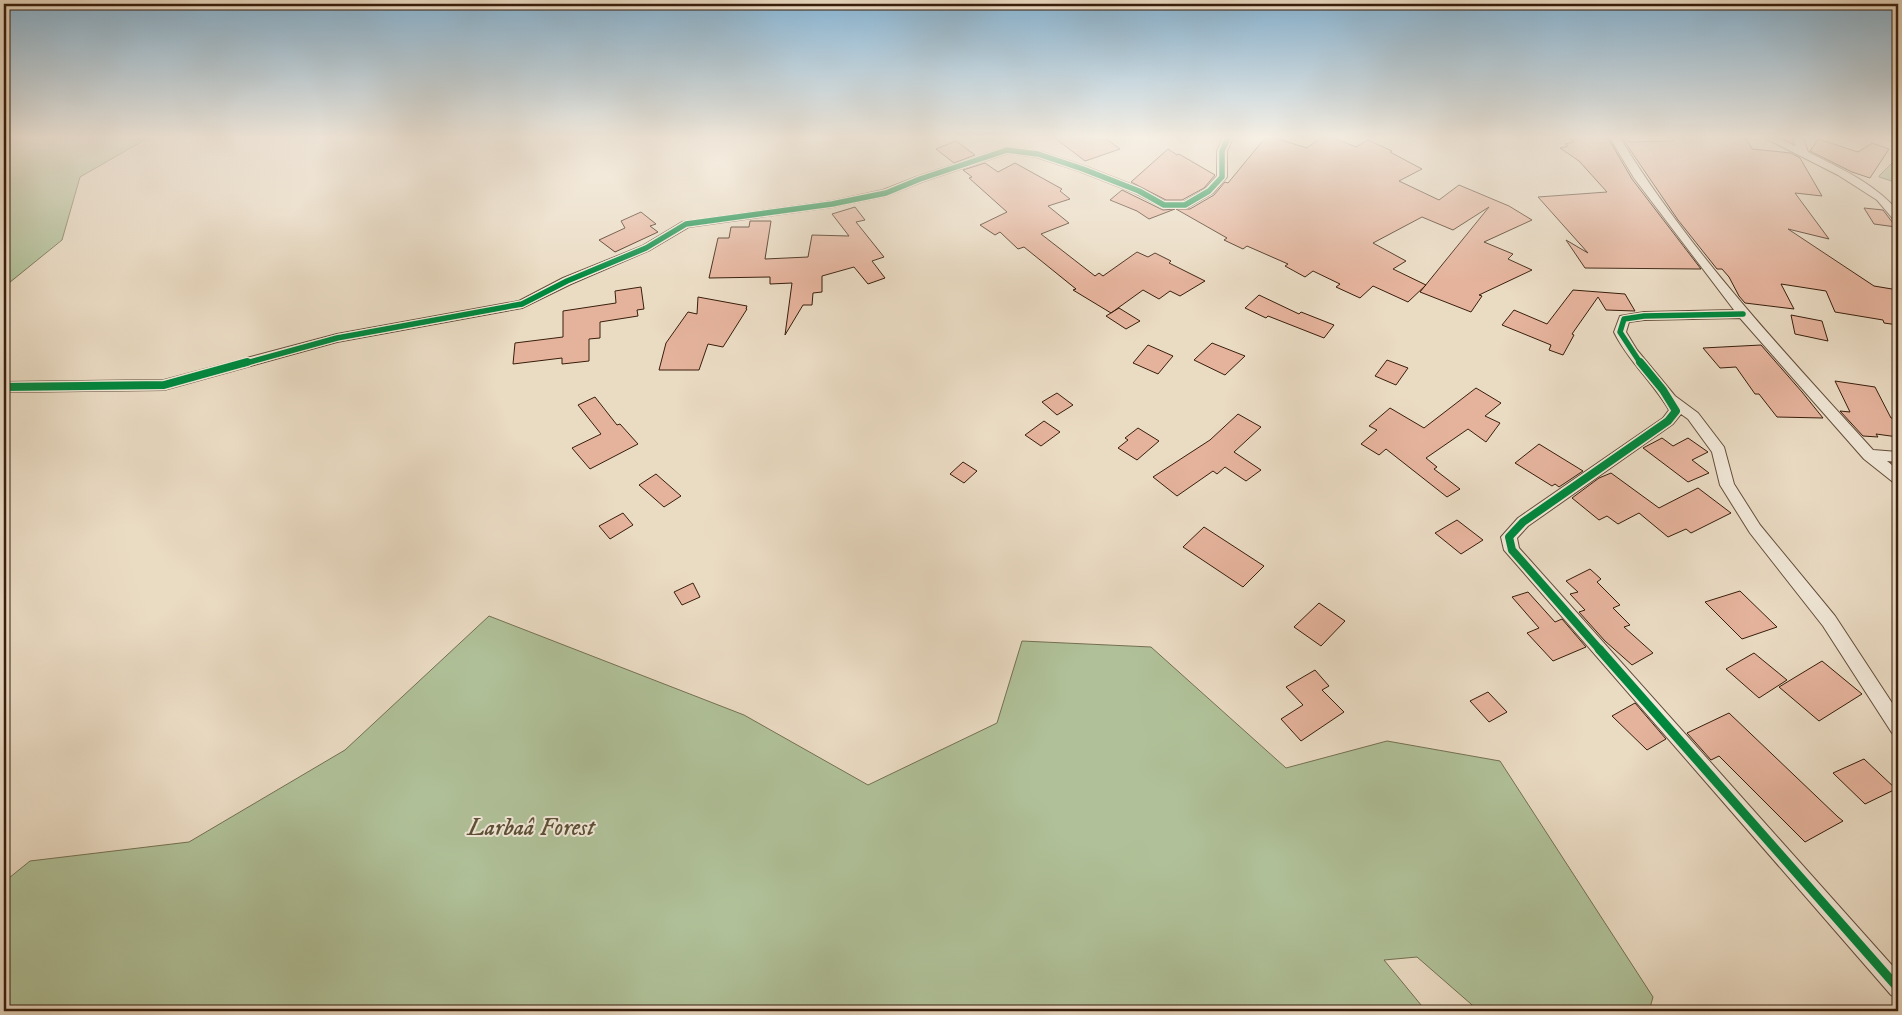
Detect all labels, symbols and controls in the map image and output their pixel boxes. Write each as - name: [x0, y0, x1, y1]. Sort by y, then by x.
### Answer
- park label: Larbaâ Forest: [466, 813, 596, 843]

